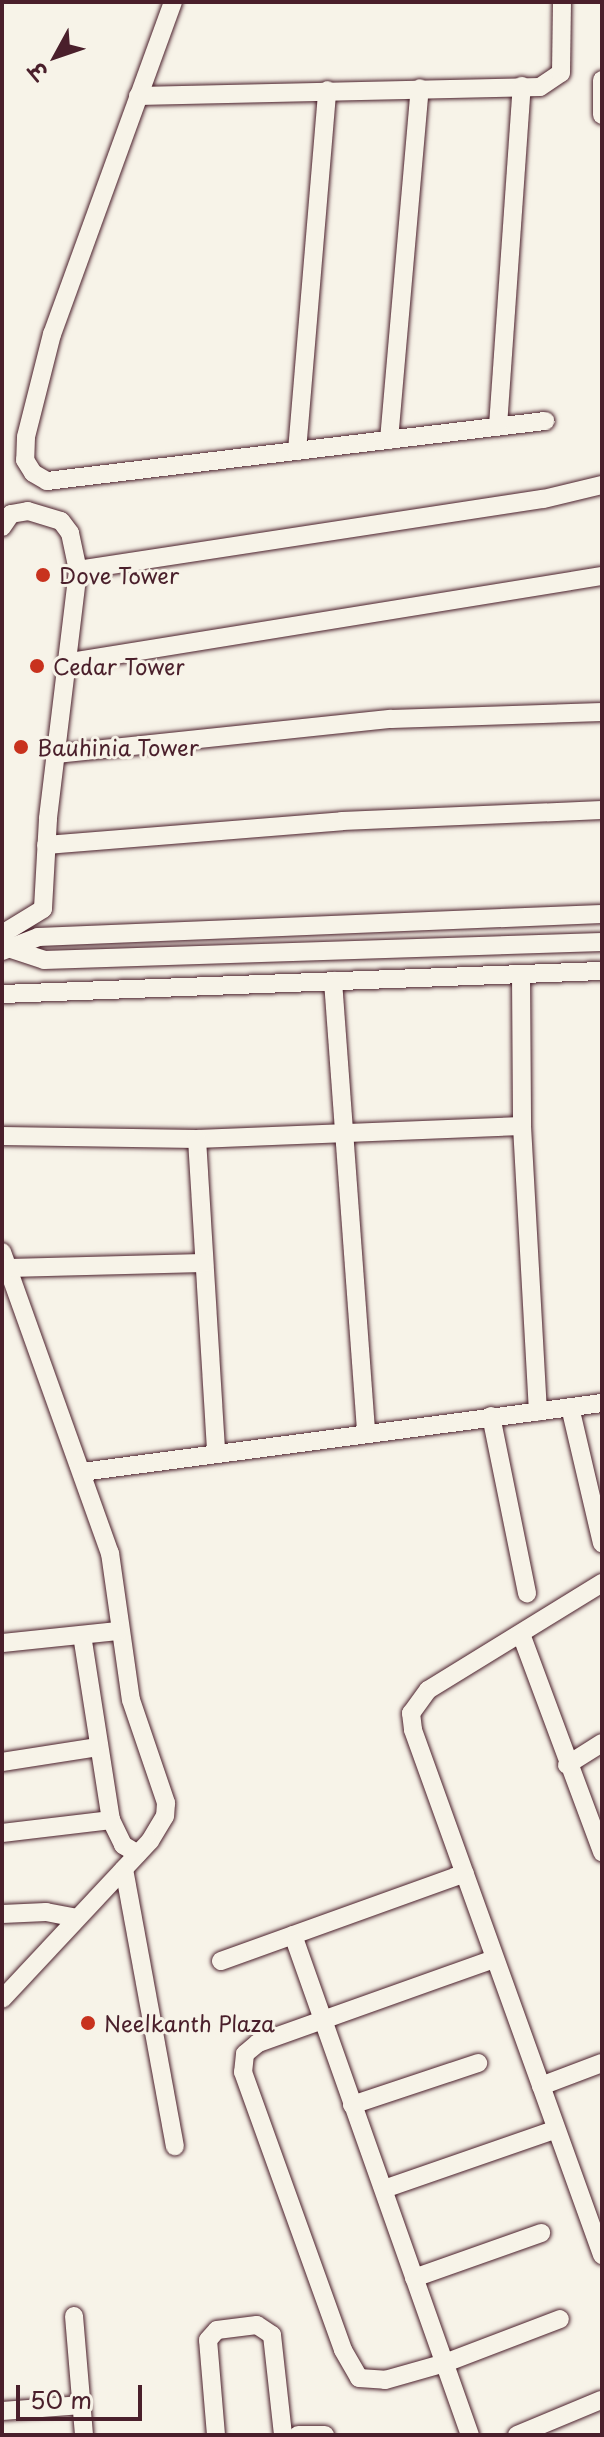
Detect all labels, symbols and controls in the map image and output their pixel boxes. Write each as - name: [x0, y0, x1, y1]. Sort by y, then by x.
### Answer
- north arrow: [16, 16, 96, 96]
- text: उ: [20, 56, 55, 88]
- place label: Dove Tower: [59, 562, 180, 588]
- marker: Dove Tower: [34, 566, 52, 584]
- place label: Cedar Tower: [53, 653, 185, 679]
- marker: Cedar Tower: [28, 657, 46, 675]
- place label: Bauhinia Tower: [37, 734, 200, 760]
- marker: Bauhinia Tower: [12, 738, 30, 756]
- place label: Neelkanth Plaza: [104, 2010, 276, 2036]
- marker: Neelkanth Plaza: [79, 2014, 97, 2032]
- scale bar: [20, 2369, 146, 2419]
- text: 50 m: [30, 2381, 92, 2417]

